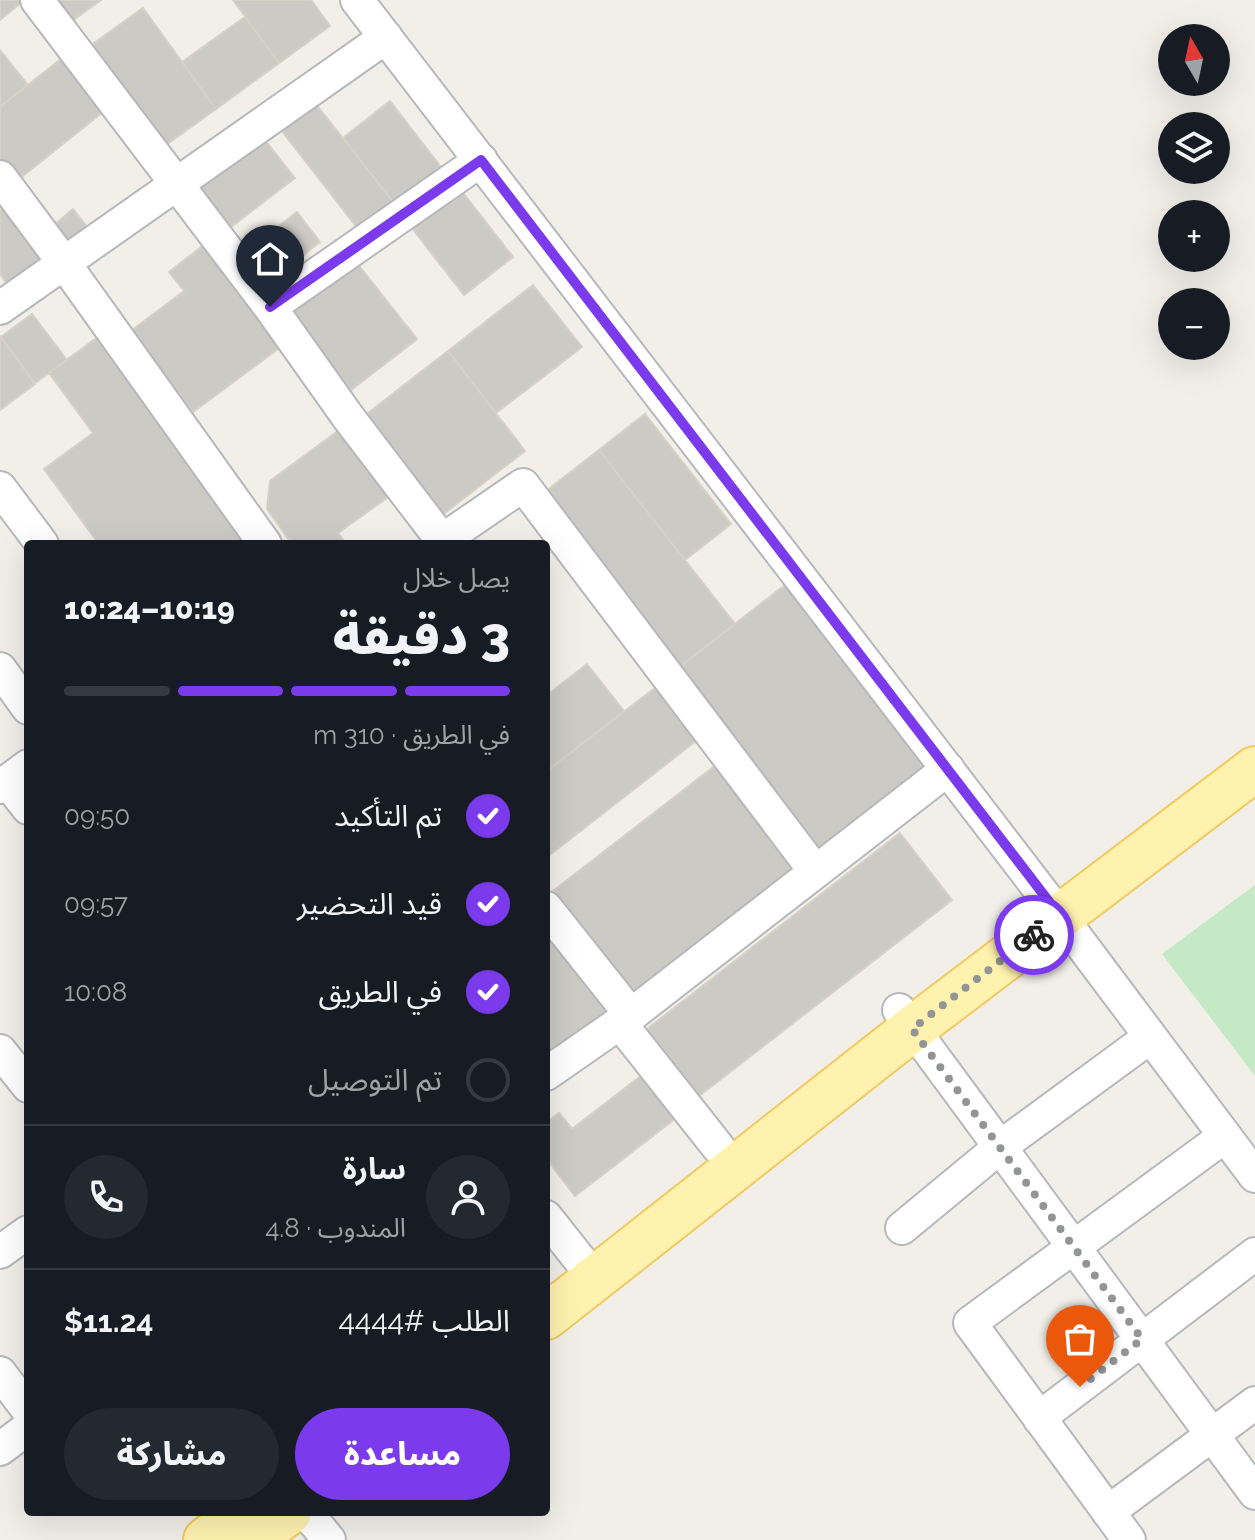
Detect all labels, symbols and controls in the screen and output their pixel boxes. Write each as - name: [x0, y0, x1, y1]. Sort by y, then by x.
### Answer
- north arrow: [1158, 24, 1230, 96]
- map controls: [1158, 24, 1230, 360]
- button: layers: [1158, 112, 1230, 184]
- button: +: [1158, 200, 1230, 272]
- pin: [236, 225, 304, 307]
- icon: home: [248, 237, 292, 281]
- button: −: [1158, 288, 1230, 360]
- text: يصل خلال: [403, 563, 510, 593]
- text: 10:19–10:24: [64, 591, 235, 626]
- text: 3 دقيقة: [333, 605, 510, 666]
- text: في الطريق · 310 m: [313, 720, 510, 750]
- icon: check: [466, 794, 510, 838]
- text: تم التأكيد: [334, 798, 442, 833]
- text: 09:50: [64, 801, 130, 831]
- icon: check: [466, 882, 510, 926]
- text: قيد التحضير: [297, 886, 442, 921]
- text: 09:57: [64, 889, 128, 919]
- courier: [994, 895, 1074, 975]
- icon: bike: [1012, 913, 1056, 957]
- icon: check: [466, 970, 510, 1014]
- text: في الطريق: [318, 974, 442, 1009]
- text: 10:08: [64, 977, 127, 1007]
- text: تم التوصيل: [308, 1062, 442, 1097]
- text: سارة: [343, 1151, 406, 1186]
- button: phone: [64, 1155, 148, 1239]
- button: person: [426, 1155, 510, 1239]
- text: المندوب · 4.8: [265, 1213, 406, 1243]
- text: الطلب #4444: [338, 1303, 510, 1338]
- text: $11.24: [64, 1304, 153, 1339]
- pin: [1046, 1305, 1114, 1387]
- icon: bag: [1058, 1317, 1102, 1361]
- button: مشاركة: [64, 1408, 279, 1500]
- button: مساعدة: [295, 1408, 510, 1500]

